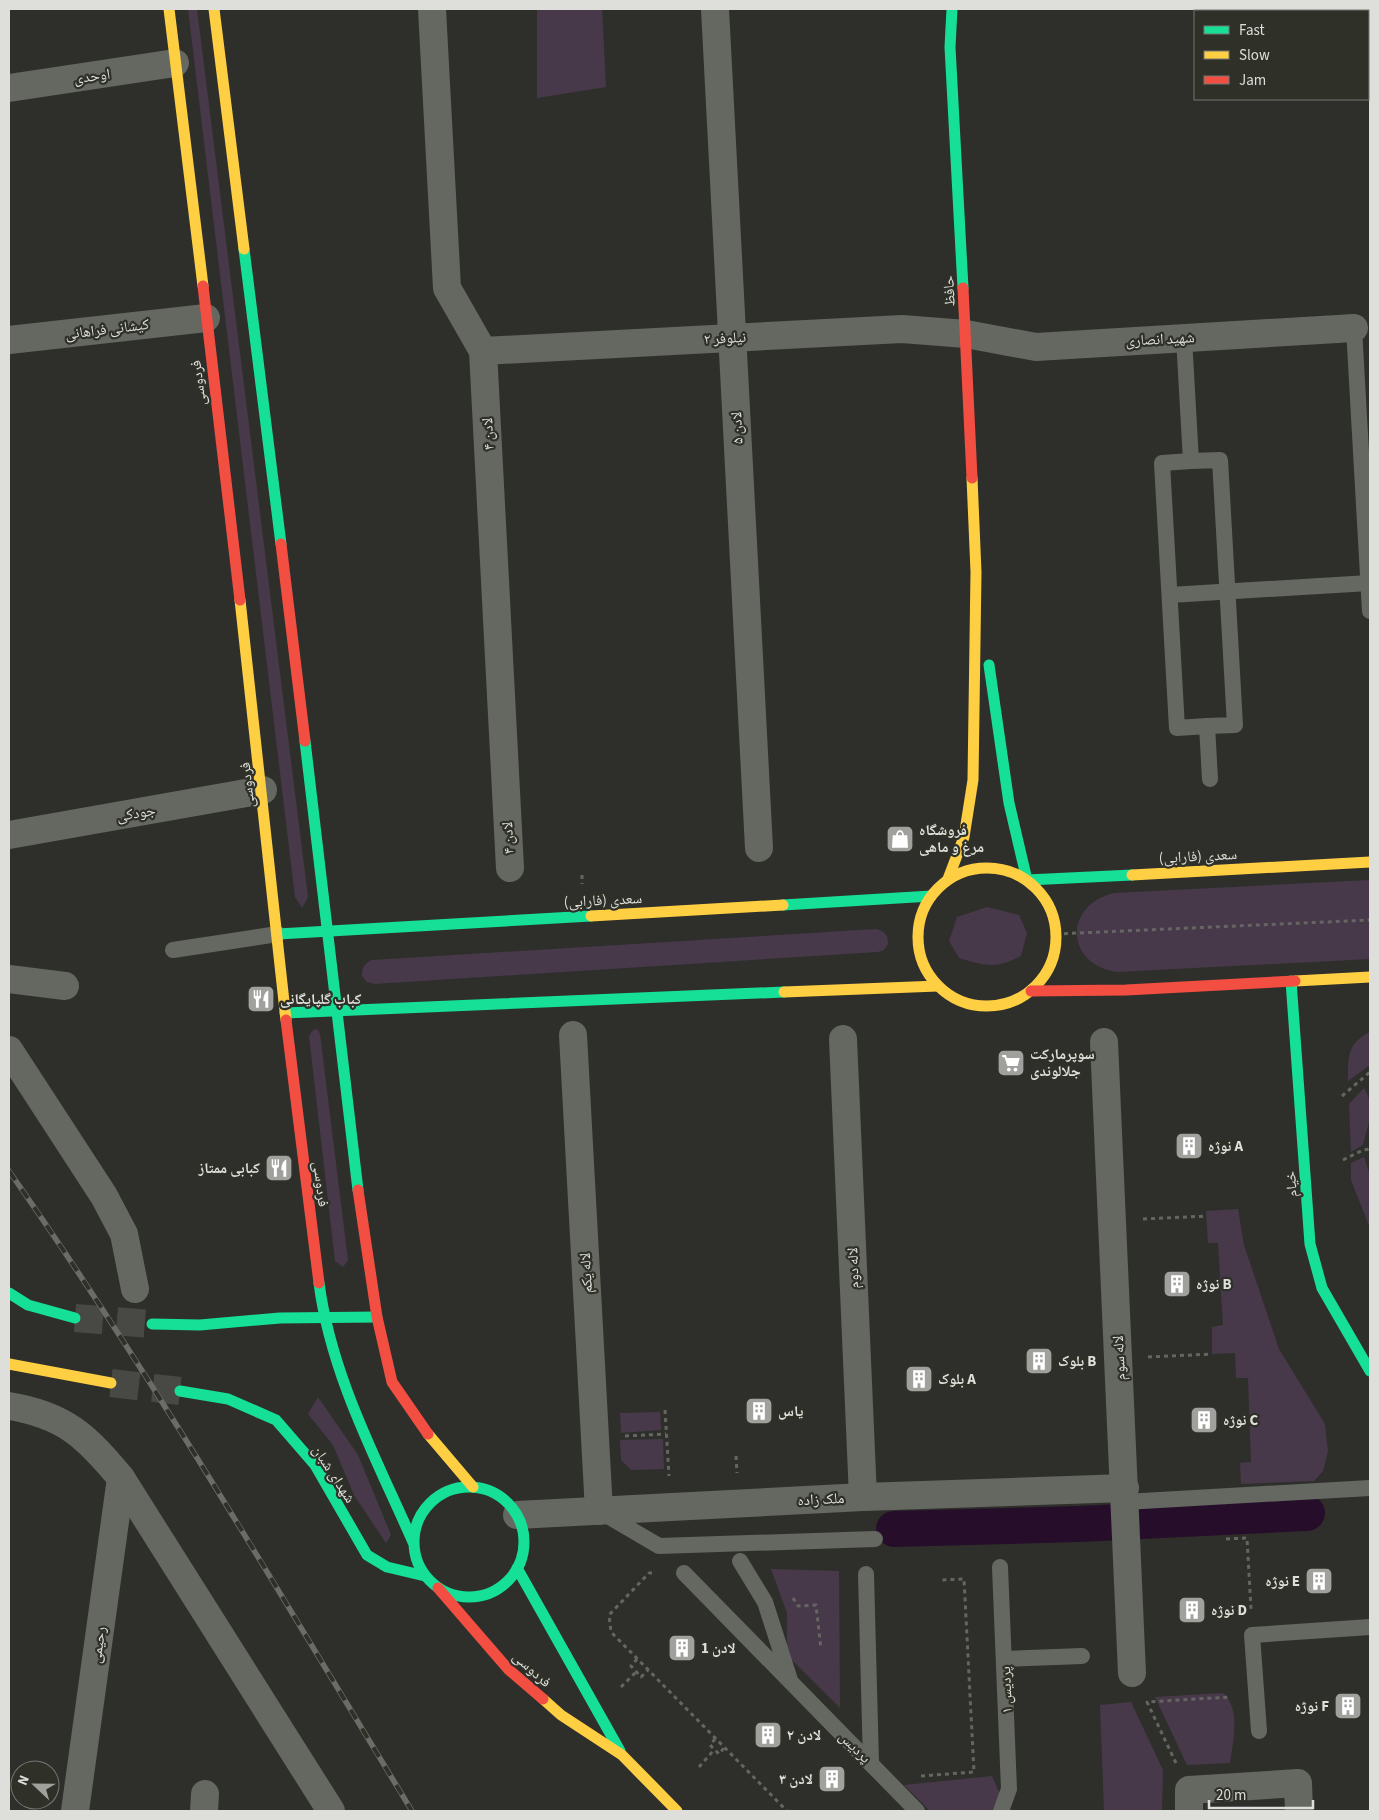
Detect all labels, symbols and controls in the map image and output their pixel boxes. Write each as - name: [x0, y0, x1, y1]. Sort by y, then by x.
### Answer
- legend: [1194, 10, 1369, 100]
- text: Fast: [1239, 20, 1265, 41]
- text: Slow: [1239, 45, 1270, 66]
- street label: اوحدی: [73, 64, 112, 89]
- text: Jam: [1239, 70, 1266, 91]
- street label: حافظ: [938, 274, 961, 307]
- street label: کیشانی فراهانی: [64, 314, 150, 345]
- street label: نیلوفر ۲: [703, 327, 747, 350]
- street label: شهید انصاری: [1125, 327, 1195, 352]
- street label: فردوسی: [185, 359, 212, 407]
- street label: لادن ۵: [726, 411, 749, 445]
- street label: لادن ۴: [477, 417, 500, 451]
- street label: فردوسی: [235, 761, 260, 809]
- street label: جودکی: [115, 800, 158, 827]
- place label: فروشگاه مرغ و ماهی: [919, 820, 984, 858]
- street label: لادن ۴: [497, 821, 520, 855]
- shop icon: فروشگاه مرغ و ماهی: [885, 824, 915, 854]
- street label: سعدی (فارابی): [1158, 844, 1238, 869]
- street label: سعدی (فارابی): [563, 888, 643, 913]
- restaurant icon: کباب گلپایگانی: [246, 984, 276, 1014]
- place label: کباب گلپایگانی: [280, 989, 362, 1010]
- place label: سوپرمارکت جلالوندی: [1030, 1044, 1095, 1082]
- supermarket icon: سوپرمارکت جلالوندی: [996, 1048, 1026, 1078]
- building icon: نوژه A: [1174, 1131, 1204, 1161]
- place label: نوژه A: [1208, 1136, 1243, 1157]
- restaurant icon: کبابی ممتاز: [264, 1153, 294, 1183]
- place label: کبابی ممتاز: [198, 1158, 260, 1179]
- street label: فردوسی: [307, 1160, 334, 1208]
- street label: خیام: [1280, 1170, 1303, 1198]
- street label: لاله دوم: [842, 1247, 865, 1289]
- street label: لاله یکم: [575, 1252, 598, 1294]
- building icon: نوژه B: [1162, 1269, 1192, 1299]
- place label: نوژه B: [1196, 1274, 1232, 1295]
- street label: لاله سوم: [1108, 1335, 1131, 1381]
- building icon: بلوک B: [1024, 1346, 1054, 1376]
- place label: بلوک B: [1058, 1351, 1096, 1372]
- building icon: بلوک A: [904, 1364, 934, 1394]
- place label: بلوک A: [938, 1369, 976, 1390]
- building icon: یاس: [744, 1396, 774, 1426]
- place label: یاس: [778, 1401, 803, 1422]
- building icon: نوژه C: [1189, 1405, 1219, 1435]
- place label: نوژه C: [1223, 1410, 1258, 1431]
- street label: شهدای شبان: [307, 1441, 360, 1508]
- street label: ملک زاده: [797, 1488, 845, 1511]
- building icon: نوژه E: [1304, 1566, 1334, 1596]
- place label: نوژه E: [1265, 1571, 1300, 1592]
- building icon: نوژه D: [1177, 1595, 1207, 1625]
- place label: نوژه D: [1211, 1600, 1247, 1621]
- street label: رحیمی: [86, 1625, 112, 1665]
- building icon: لادن 1: [667, 1633, 697, 1663]
- place label: لادن 1: [701, 1638, 736, 1659]
- street label: فردوسی: [508, 1646, 556, 1692]
- street label: پردیس ۱: [995, 1666, 1018, 1714]
- building icon: نوژه F: [1333, 1691, 1363, 1721]
- place label: نوژه F: [1295, 1696, 1329, 1717]
- building icon: لادن ۲: [753, 1720, 783, 1750]
- place label: لادن ۲: [787, 1725, 821, 1746]
- street label: پردیس: [834, 1727, 875, 1768]
- north arrow: [10, 1760, 60, 1810]
- building icon: لادن ۳: [817, 1764, 847, 1794]
- place label: لادن ۳: [779, 1769, 813, 1790]
- text: N: [13, 1772, 35, 1789]
- scale bar: [1209, 1778, 1313, 1810]
- text: 20 m: [1216, 1785, 1246, 1806]

